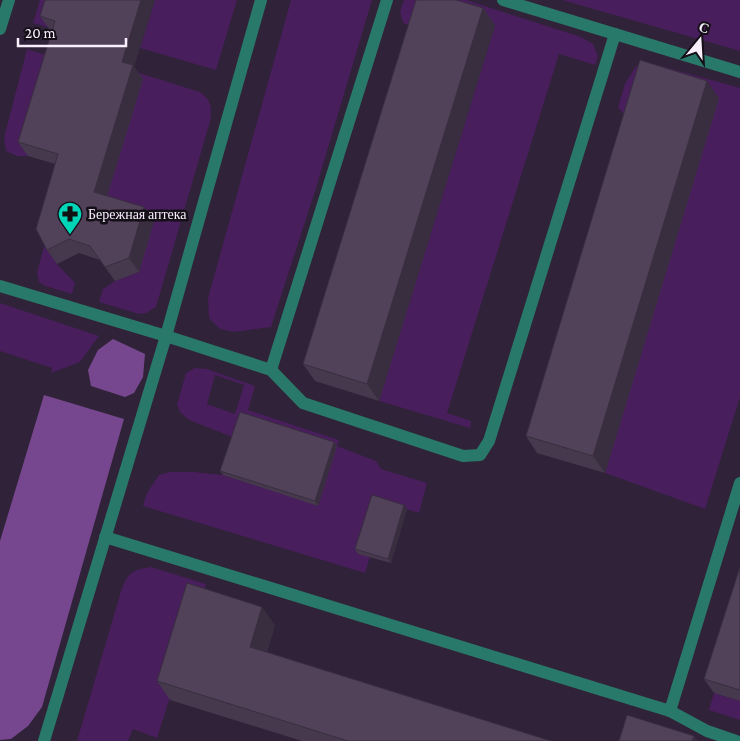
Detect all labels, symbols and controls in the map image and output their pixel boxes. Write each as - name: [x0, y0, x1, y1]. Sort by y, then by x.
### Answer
- scale bar: [18, 15, 125, 47]
- north arrow: [675, 15, 725, 65]
- text: С: [697, 18, 711, 37]
- text: 20 m: [25, 25, 56, 41]
- pharmacy icon: Бережная аптека: [57, 201, 83, 235]
- place label: Бережная аптека: [88, 206, 187, 222]

